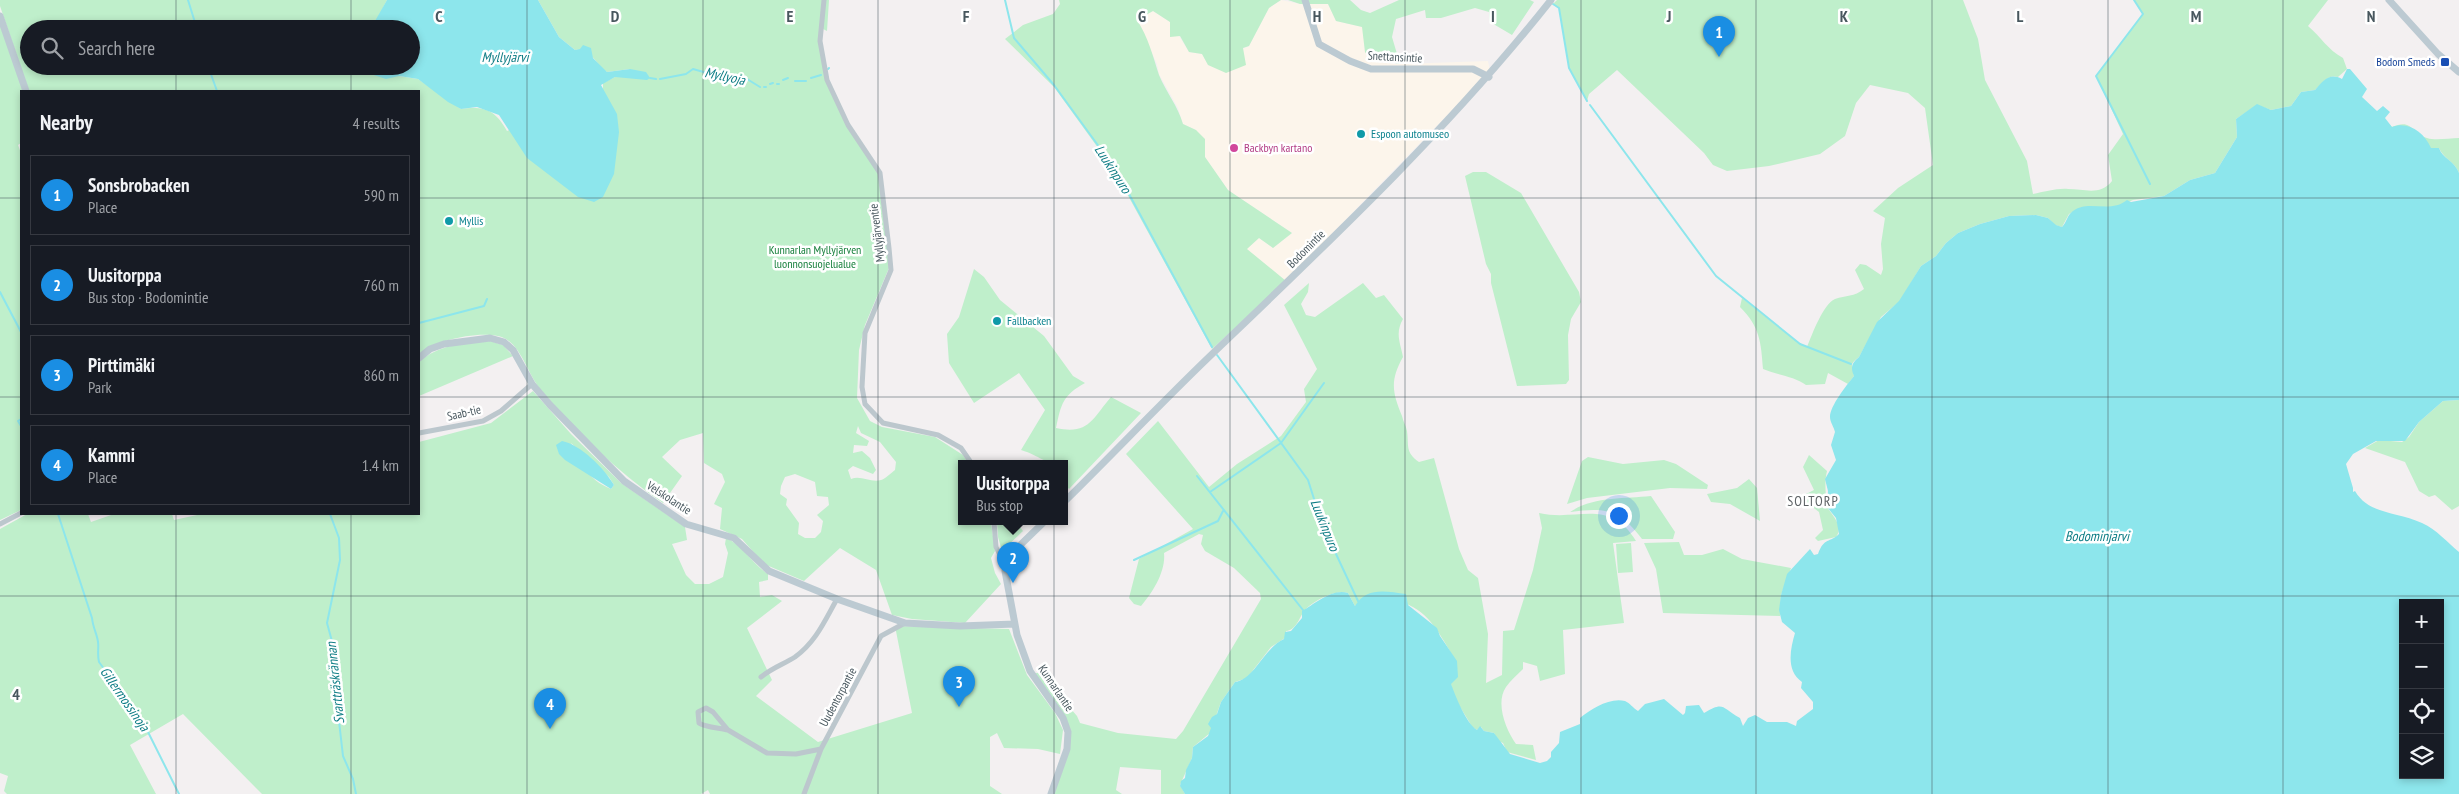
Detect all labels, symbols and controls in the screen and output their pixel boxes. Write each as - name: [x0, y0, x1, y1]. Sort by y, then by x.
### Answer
- text: C: [435, 6, 443, 26]
- text: D: [611, 6, 620, 26]
- text: E: [787, 6, 794, 26]
- text: F: [963, 6, 970, 26]
- text: G: [1138, 6, 1146, 26]
- text: H: [1313, 6, 1321, 26]
- text: I: [1491, 6, 1495, 26]
- text: J: [1666, 6, 1671, 26]
- text: K: [1840, 6, 1849, 26]
- text: L: [2017, 6, 2024, 26]
- text: M: [2191, 6, 2201, 26]
- text: N: [2367, 6, 2375, 26]
- pin: 1: [1703, 16, 1735, 57]
- search box: [20, 20, 420, 75]
- icon: search: [38, 34, 66, 62]
- text: Search here: [78, 36, 155, 60]
- water label: Myllyjärvi: [482, 48, 530, 66]
- street label: Snettansintie: [1367, 48, 1423, 65]
- place label: Bodom Smeds: [2376, 54, 2435, 69]
- marker: Bodom Smeds: [2439, 56, 2451, 68]
- water label: Myllyoja: [703, 63, 748, 89]
- text: Nearby: [40, 109, 93, 136]
- text: 4 results: [353, 113, 400, 133]
- place label: Espoon automuseo: [1371, 126, 1449, 141]
- marker: Espoon automuseo: [1355, 128, 1367, 140]
- place label: Backbyn kartano: [1244, 140, 1312, 155]
- water label: Luukinpuro: [1091, 141, 1136, 198]
- marker: Backbyn kartano: [1228, 142, 1240, 154]
- text: Sonsbrobacken: [88, 173, 190, 197]
- text: 1: [53, 185, 61, 205]
- text: 590 m: [364, 185, 399, 205]
- text: Place: [88, 197, 117, 217]
- street label: Myllyjärventie: [865, 203, 888, 263]
- place label: Myllis: [459, 213, 483, 228]
- marker: Myllis: [443, 215, 455, 227]
- street label: Bodomintie: [1283, 226, 1328, 271]
- park label: Kunnarlan Myllyjärven luonnonsuojelualue: [769, 242, 861, 271]
- text: Uusitorppa: [88, 263, 162, 287]
- text: 2: [53, 275, 61, 295]
- text: 760 m: [364, 275, 399, 295]
- text: Bus stop · Bodomintie: [88, 287, 209, 307]
- place label: Fallbacken: [1007, 313, 1051, 328]
- marker: Fallbacken: [991, 315, 1003, 327]
- text: Pirttimäki: [88, 353, 155, 377]
- text: 3: [53, 365, 61, 385]
- text: 860 m: [364, 365, 399, 385]
- text: Park: [88, 377, 112, 397]
- street label: Saab-tie: [445, 401, 482, 424]
- text: Kammi: [88, 443, 135, 467]
- text: 4: [53, 455, 61, 475]
- text: 1.4 km: [362, 455, 399, 475]
- popup: [958, 460, 1068, 525]
- text: Place: [88, 467, 117, 487]
- text: Uusitorppa: [976, 471, 1050, 495]
- street label: Velskolantie: [643, 477, 694, 518]
- district label: SOLTORP: [1787, 492, 1839, 510]
- text: Bus stop: [976, 495, 1023, 515]
- water label: Luukinpuro: [1306, 496, 1344, 554]
- your location: [1606, 503, 1632, 529]
- water label: Bodominjärvi: [2065, 527, 2131, 545]
- pin: 2: [997, 542, 1029, 583]
- map controls: [2399, 599, 2444, 779]
- button: +: [2399, 599, 2444, 644]
- water label: Svartträskrännan: [322, 640, 348, 725]
- button: −: [2399, 644, 2444, 689]
- street label: Kunnarlantie: [1035, 661, 1078, 714]
- water label: Gillermossinoja: [96, 663, 155, 736]
- street label: Uudentorpantie: [816, 665, 859, 729]
- pin: 3: [943, 666, 975, 707]
- text: 4: [12, 684, 20, 704]
- pin: 4: [534, 688, 566, 729]
- button: locate: [2399, 689, 2444, 734]
- button: layers: [2399, 734, 2444, 779]

